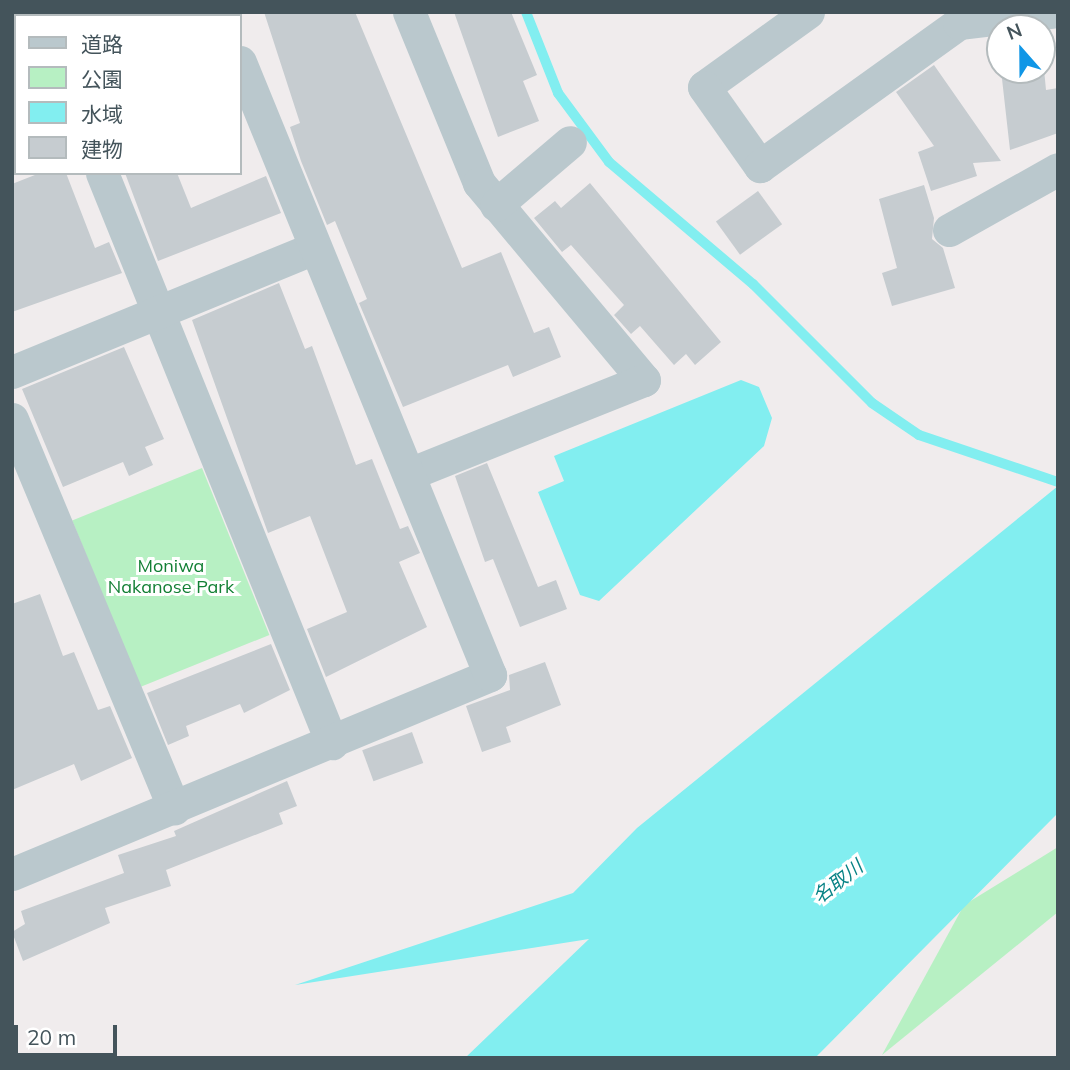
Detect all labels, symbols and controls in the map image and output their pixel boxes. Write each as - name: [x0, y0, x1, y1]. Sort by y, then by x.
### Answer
- legend: [14, 14, 242, 175]
- north arrow: [986, 14, 1056, 84]
- text: N: [1003, 17, 1025, 45]
- text: 道路: [81, 31, 123, 57]
- text: 公園: [81, 66, 123, 92]
- text: 水域: [81, 101, 123, 127]
- text: 建物: [81, 136, 123, 162]
- park label: Moniwa Nakanose Park: [108, 556, 234, 598]
- water label: 名取川: [809, 855, 867, 909]
- scale bar: [18, 1010, 121, 1054]
- text: 20 m: [27, 1024, 76, 1050]

